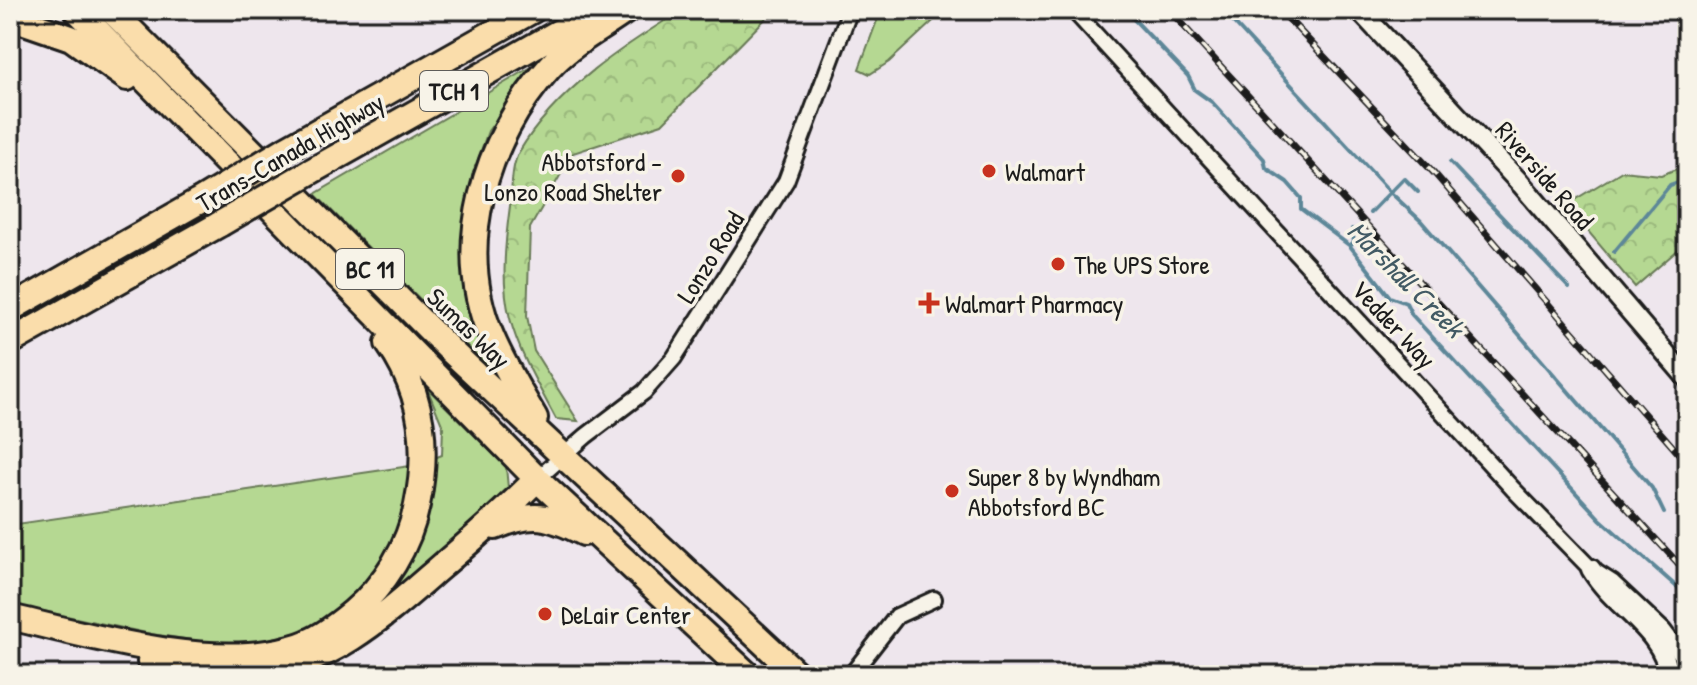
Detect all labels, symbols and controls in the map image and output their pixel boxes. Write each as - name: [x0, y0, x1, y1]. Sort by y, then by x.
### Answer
- road number: TCH 1: [420, 71, 488, 111]
- street label: Trans-Canada Highway: [190, 84, 390, 220]
- street label: Riverside Road: [1488, 113, 1602, 237]
- place label: Abbotsford – Lonzo Road Shelter: [484, 144, 662, 209]
- place label: Walmart: [1005, 154, 1086, 189]
- marker: Walmart: [980, 162, 998, 180]
- marker: Abbotsford – Lonzo Road Shelter: [669, 167, 687, 185]
- street label: Lonzo Road: [668, 204, 752, 310]
- water label: Marshall Creek: [1339, 212, 1474, 347]
- place label: The UPS Store: [1074, 247, 1210, 282]
- road number: BC 11: [336, 249, 404, 289]
- marker: The UPS Store: [1049, 255, 1067, 273]
- street label: Vedder Way: [1344, 272, 1444, 376]
- street label: Sumas Way: [420, 279, 518, 377]
- place label: Walmart Pharmacy: [945, 286, 1124, 321]
- marker: Walmart Pharmacy: [920, 294, 938, 312]
- place label: Super 8 by Wyndham Abbotsford BC: [968, 459, 1160, 524]
- marker: Super 8 by Wyndham Abbotsford BC: [943, 482, 961, 500]
- place label: DeLair Center: [561, 597, 691, 632]
- marker: DeLair Center: [536, 605, 554, 623]

